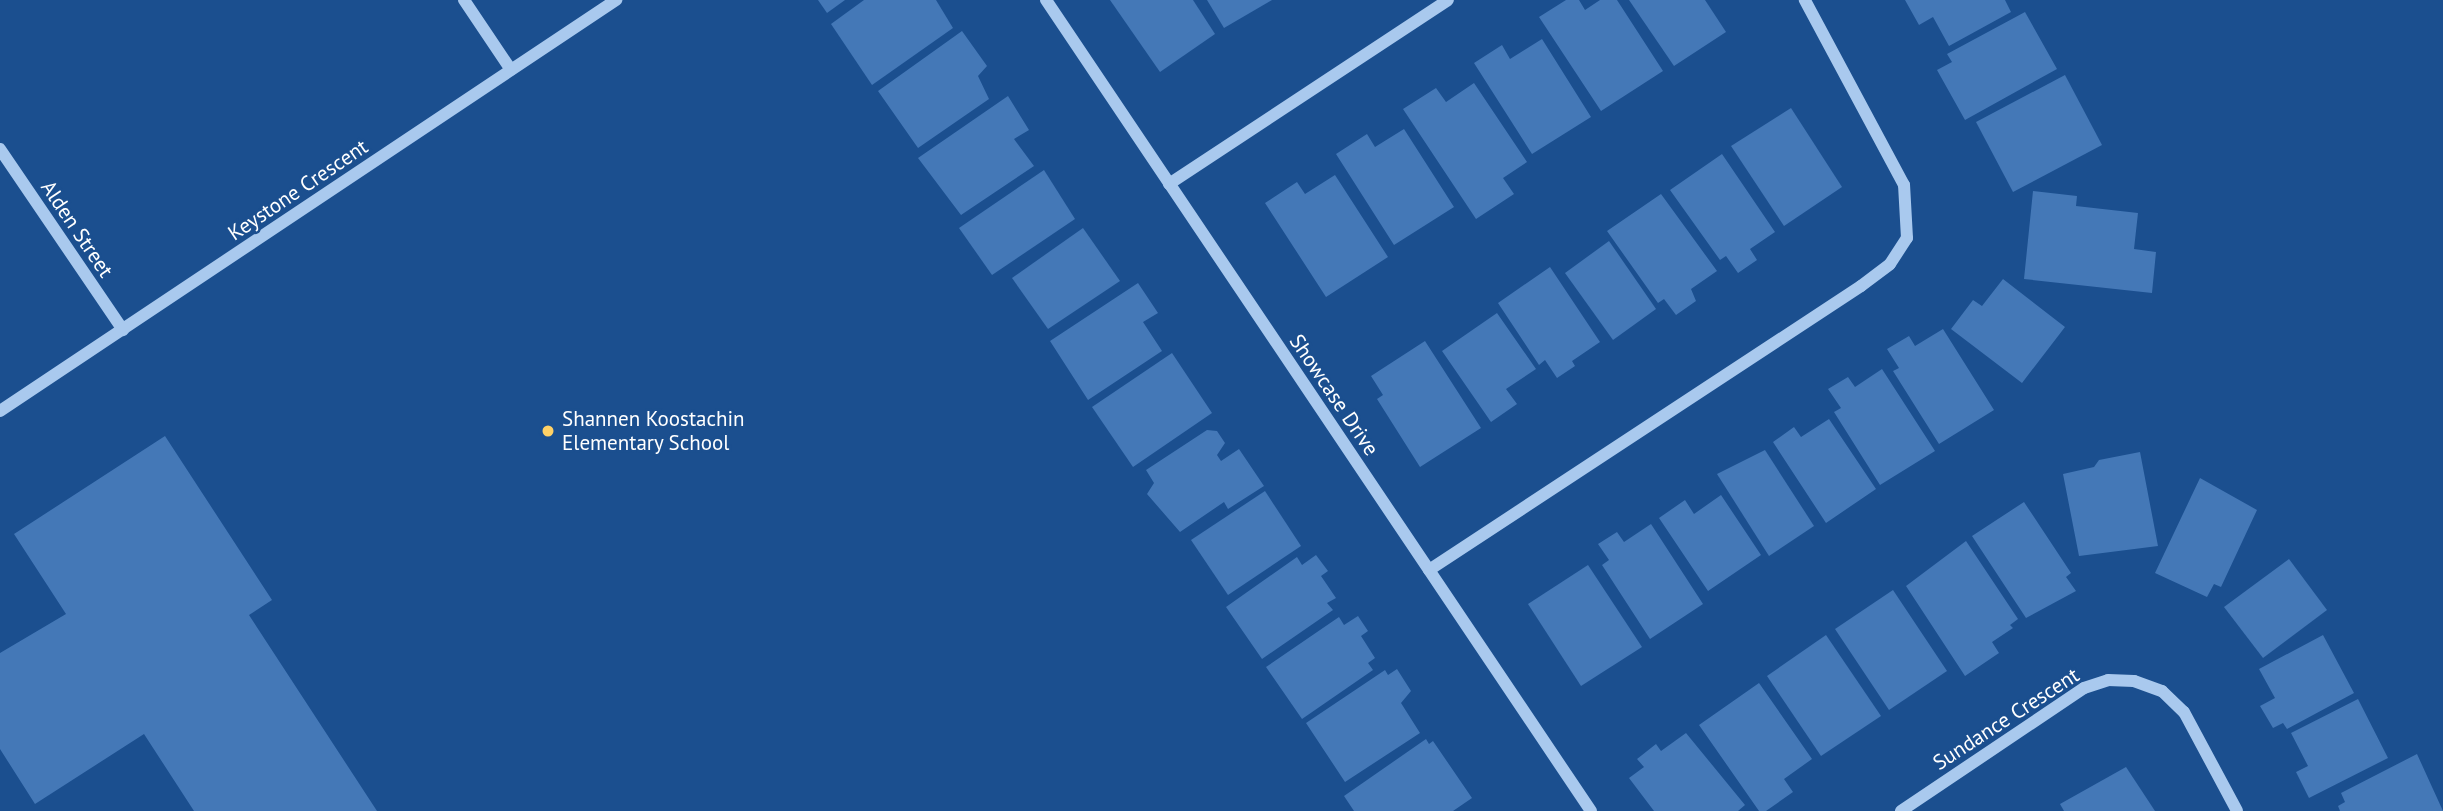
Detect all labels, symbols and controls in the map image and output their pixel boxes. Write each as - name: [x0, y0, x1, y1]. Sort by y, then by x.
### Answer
- street label: Keystone Crescent: [223, 134, 373, 246]
- street label: Alden Street: [35, 176, 119, 282]
- street label: Showcase Drive: [1284, 330, 1384, 460]
- place label: Shannen Koostachin Elementary School: [562, 406, 745, 456]
- marker: Shannen Koostachin Elementary School: [540, 423, 556, 439]
- street label: Sundance Crescent: [1928, 662, 2084, 776]

